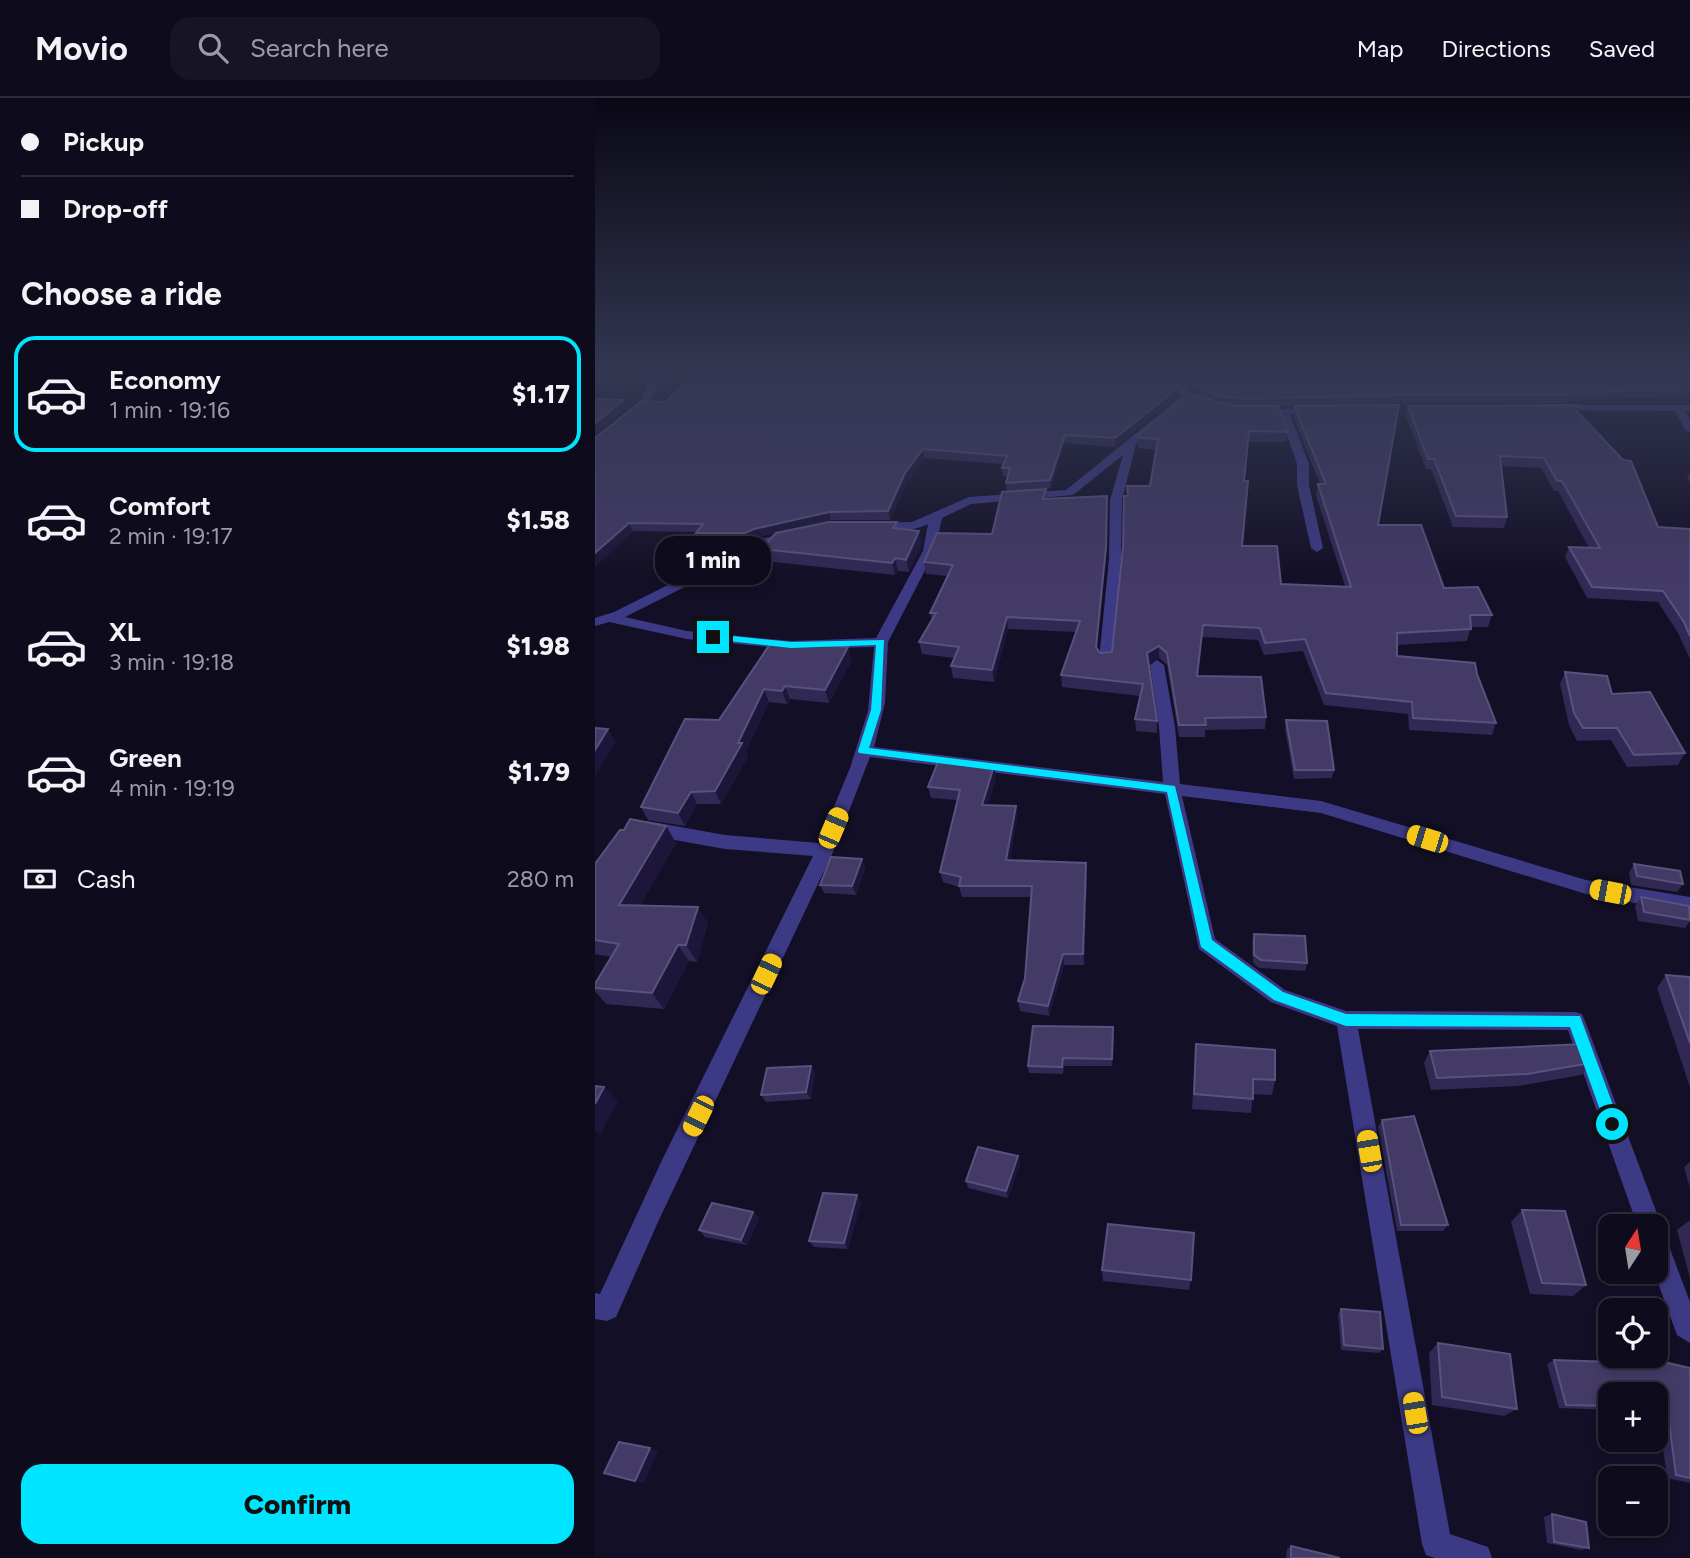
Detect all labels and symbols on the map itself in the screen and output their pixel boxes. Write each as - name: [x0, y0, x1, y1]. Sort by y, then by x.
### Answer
- callout: 1 min: [655, 536, 771, 584]
- route end: [697, 621, 729, 653]
- car: [816, 805, 851, 851]
- car: [1404, 823, 1451, 855]
- car: [1588, 878, 1633, 906]
- car: [748, 951, 785, 997]
- car: [680, 1093, 717, 1139]
- route start: [1596, 1108, 1628, 1140]
- car: [1356, 1128, 1383, 1174]
- north arrow: [1598, 1214, 1668, 1284]
- car: [1402, 1390, 1429, 1436]

